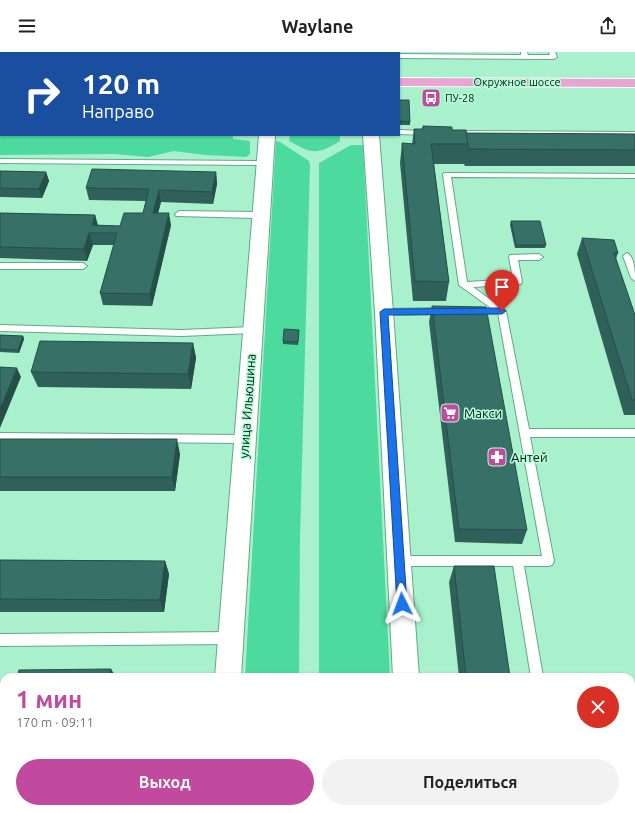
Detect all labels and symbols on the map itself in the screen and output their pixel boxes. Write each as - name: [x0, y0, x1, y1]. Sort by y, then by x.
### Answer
- street label: Окружное шоссе: [473, 76, 561, 88]
- bus stop icon: ПУ-28: [420, 87, 442, 109]
- place label: ПУ-28: [445, 92, 474, 104]
- pin: [485, 270, 519, 311]
- street label: улица Ильюшина: [236, 353, 258, 459]
- supermarket icon: Макси: [439, 402, 461, 424]
- place label: Макси: [464, 406, 502, 420]
- pharmacy icon: Антей: [486, 446, 508, 468]
- place label: Антей: [511, 450, 548, 464]
- position arrow: [381, 583, 423, 625]

